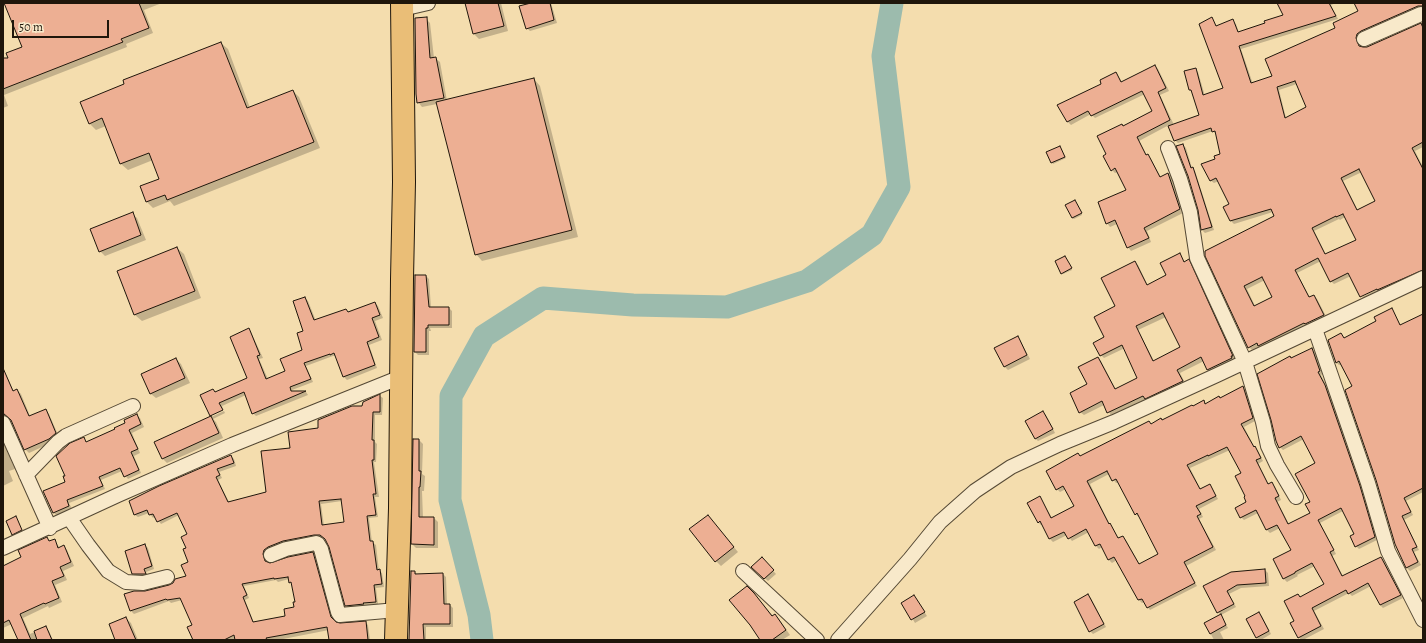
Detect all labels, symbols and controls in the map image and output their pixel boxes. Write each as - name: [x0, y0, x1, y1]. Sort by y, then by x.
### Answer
- scale bar: [14, 12, 111, 38]
- text: 50 m: [19, 19, 43, 35]

